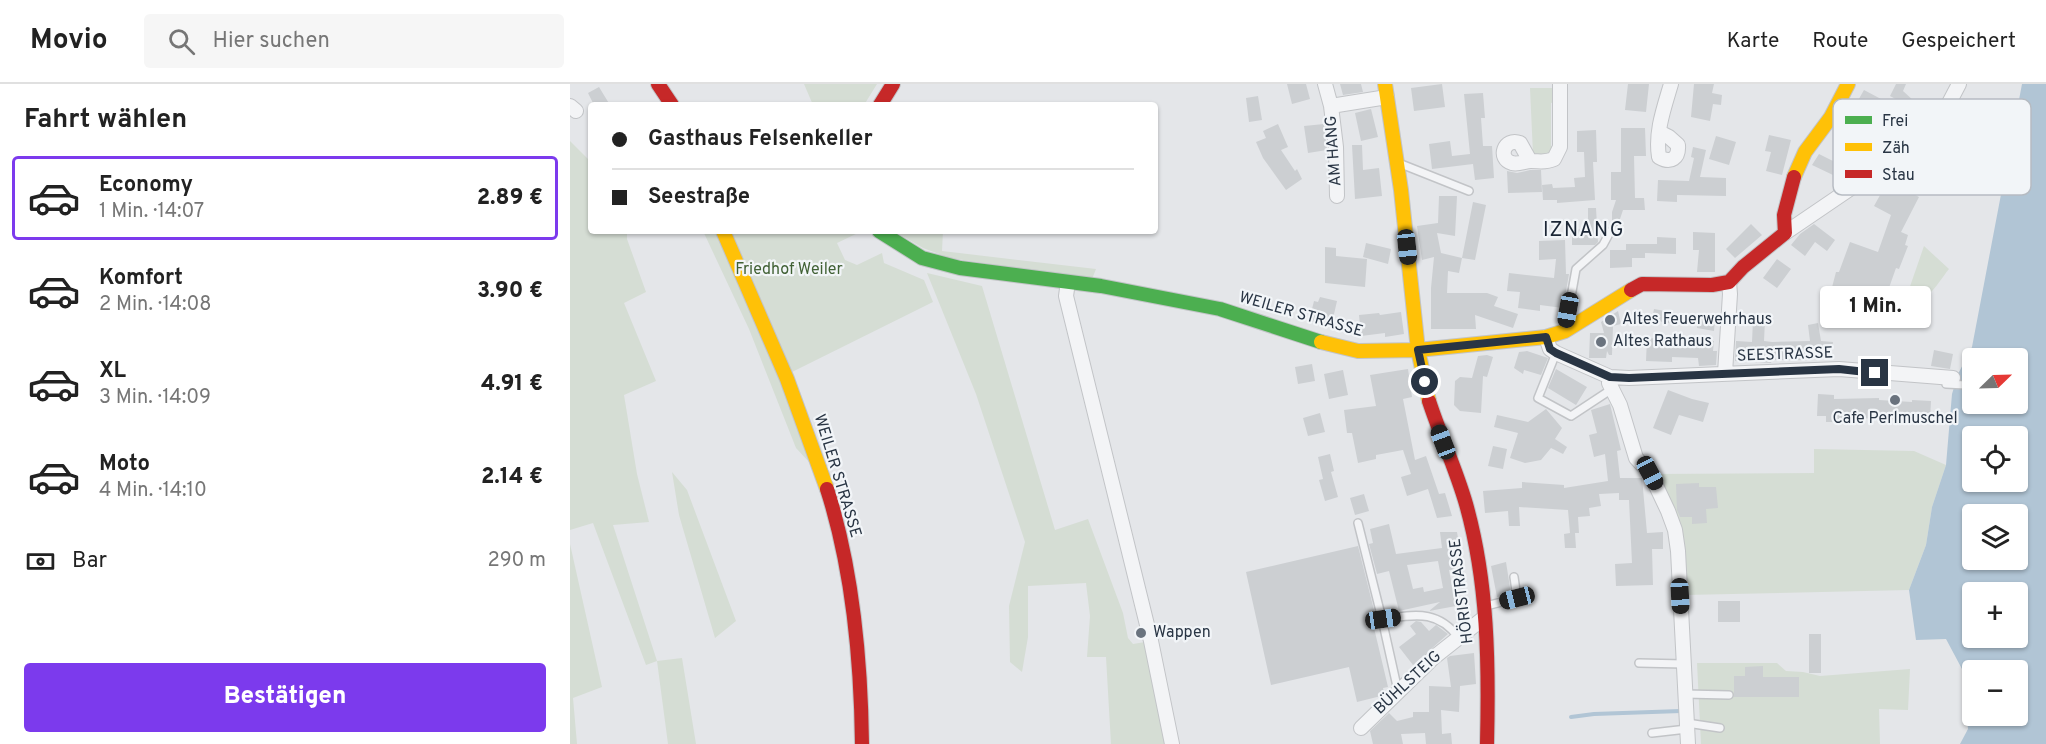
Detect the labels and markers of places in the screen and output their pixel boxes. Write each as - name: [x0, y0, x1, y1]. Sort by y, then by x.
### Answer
- place label: Altes Feuerwehrhaus: [1622, 310, 1772, 330]
- marker: Altes Feuerwehrhaus: [1603, 313, 1617, 327]
- place label: Altes Rathaus: [1613, 332, 1712, 352]
- marker: Altes Rathaus: [1594, 335, 1608, 349]
- marker: Cafe Perlmuschel: [1888, 393, 1902, 407]
- place label: Cafe Perlmuschel: [1832, 409, 1958, 429]
- place label: Wappen: [1153, 623, 1211, 643]
- marker: Wappen: [1134, 626, 1148, 640]

